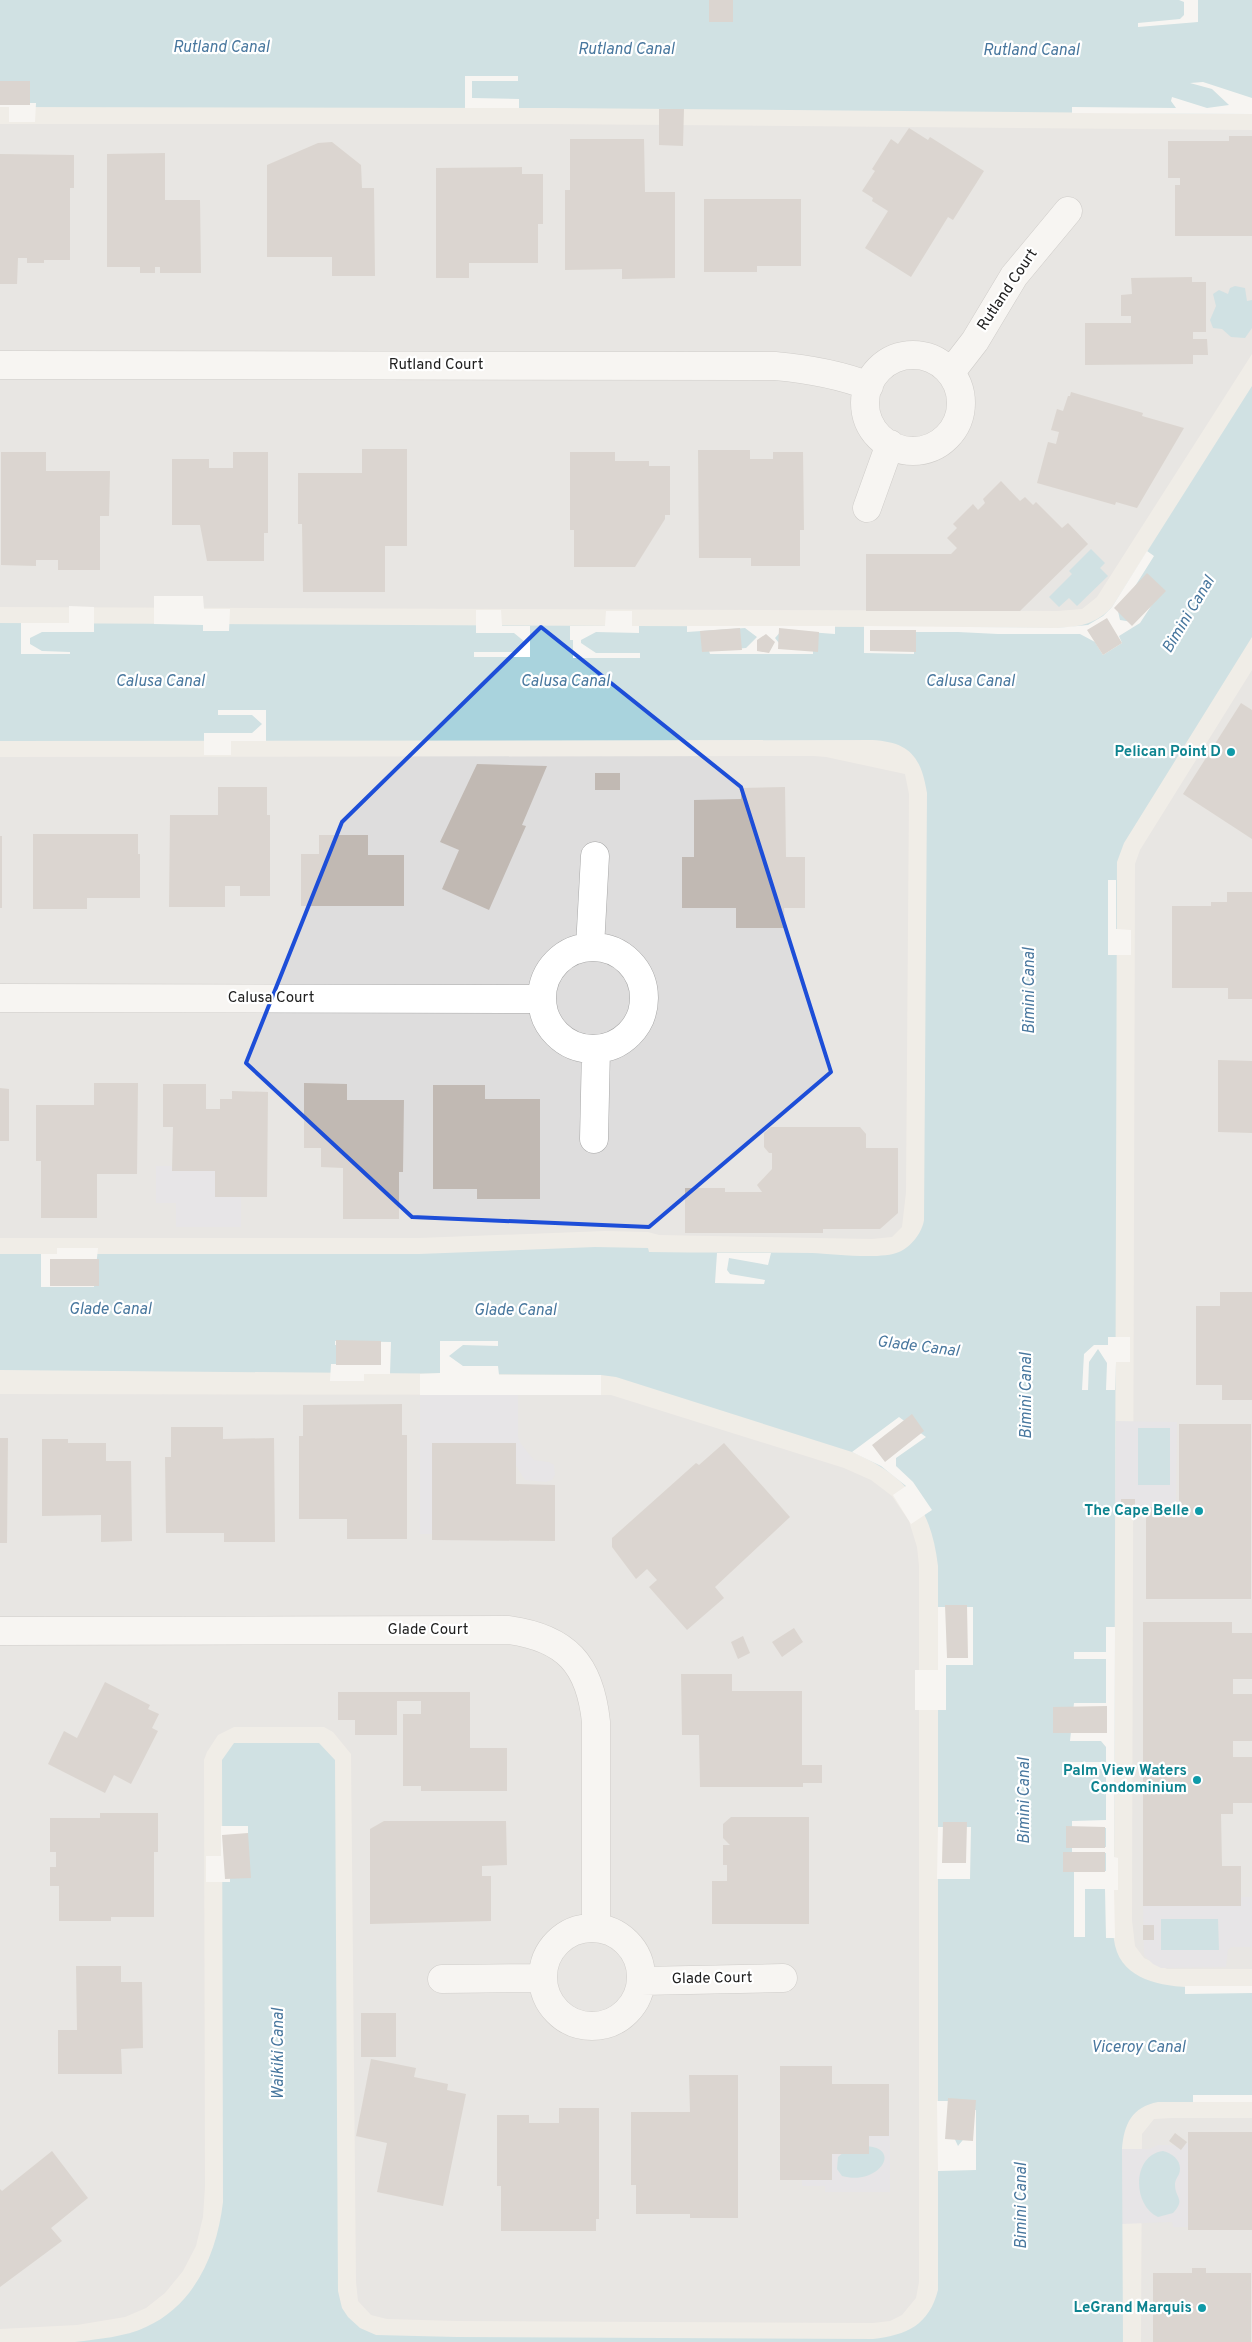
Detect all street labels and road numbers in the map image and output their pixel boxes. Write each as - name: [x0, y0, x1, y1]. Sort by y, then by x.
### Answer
- street label: Rutland Court: [974, 245, 1042, 335]
- street label: Rutland Court: [389, 356, 483, 375]
- street label: Calusa Court: [228, 989, 314, 1008]
- street label: Glade Court: [388, 1621, 468, 1640]
- street label: Glade Court: [671, 1969, 753, 1989]

